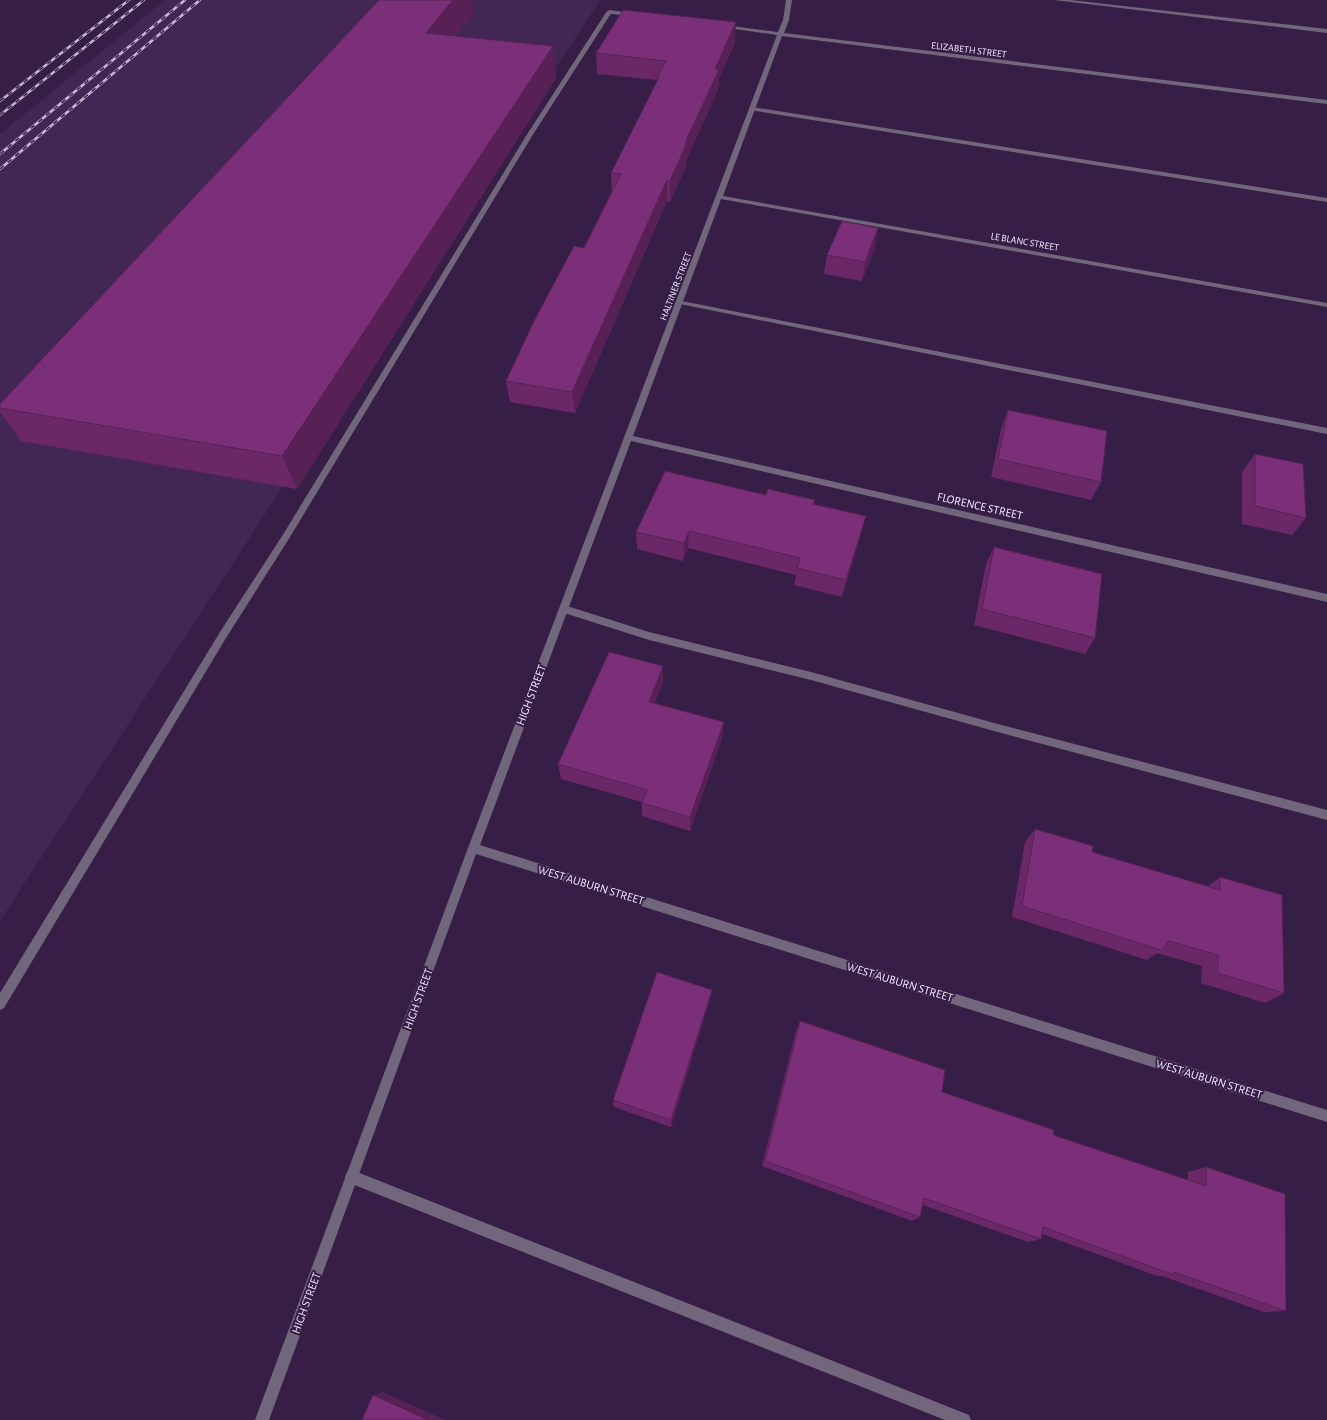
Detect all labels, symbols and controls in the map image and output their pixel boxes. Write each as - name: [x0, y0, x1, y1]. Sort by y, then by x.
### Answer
- street label: ELIZABETH STREET: [931, 40, 1007, 60]
- street label: LE BLANC STREET: [990, 231, 1060, 253]
- street label: HALTINER STREET: [658, 251, 694, 322]
- street label: FLORENCE STREET: [936, 490, 1024, 522]
- street label: HIGH STREET: [514, 663, 548, 727]
- street label: WEST AUBURN STREET: [536, 863, 646, 907]
- street label: WEST AUBURN STREET: [845, 960, 955, 1004]
- street label: HIGH STREET: [401, 967, 435, 1031]
- street label: WEST AUBURN STREET: [1154, 1057, 1264, 1101]
- street label: HIGH STREET: [289, 1271, 323, 1335]

